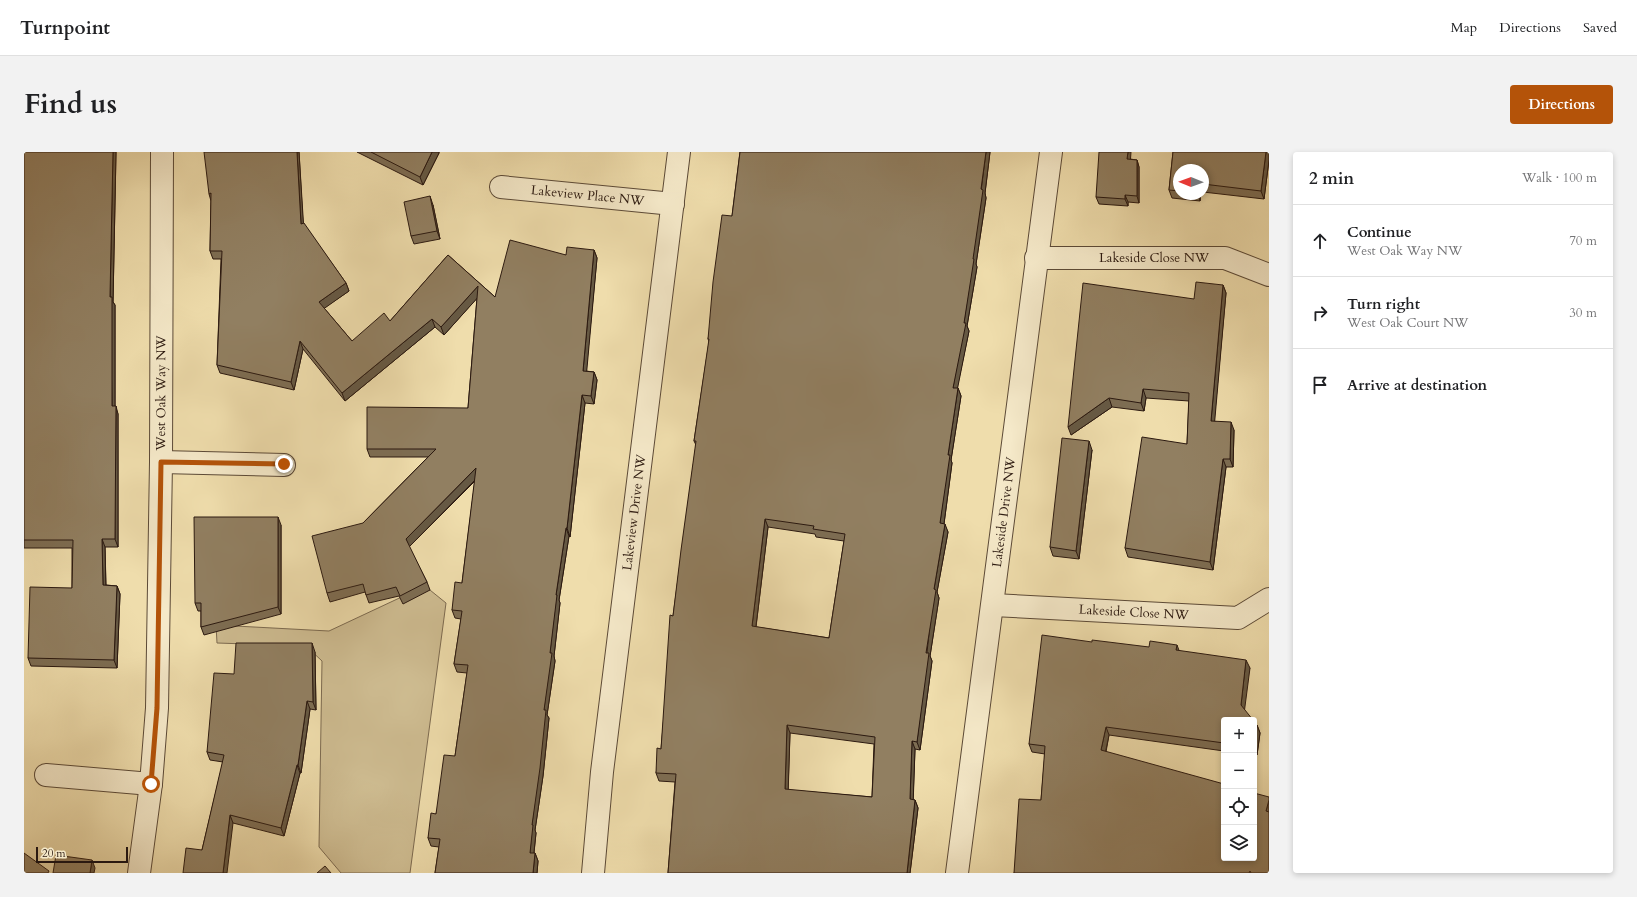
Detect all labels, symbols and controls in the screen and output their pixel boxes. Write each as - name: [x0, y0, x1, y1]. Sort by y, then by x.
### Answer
- text: Turnpoint: [20, 15, 110, 41]
- text: Map: [1451, 18, 1477, 37]
- text: Directions: [1499, 18, 1561, 37]
- text: Saved: [1583, 18, 1617, 37]
- text: Find us: [24, 85, 117, 123]
- button: Directions: [1510, 85, 1613, 124]
- north arrow: [1173, 164, 1209, 200]
- text: 2 min: [1309, 167, 1354, 190]
- text: Walk · 100 m: [1522, 169, 1597, 187]
- street label: Lakeview Place NW: [530, 181, 646, 210]
- text: Continue: [1347, 222, 1412, 242]
- icon: ahead: [1309, 230, 1331, 252]
- text: 70 m: [1569, 232, 1597, 250]
- text: West Oak Way NW: [1347, 242, 1462, 260]
- street label: Lakeside Close NW: [1099, 249, 1210, 267]
- text: Turn right: [1347, 294, 1420, 314]
- icon: right: [1309, 302, 1331, 324]
- text: 30 m: [1569, 304, 1597, 322]
- text: West Oak Court NW: [1347, 314, 1468, 332]
- street label: West Oak Way NW: [152, 335, 170, 452]
- icon: arrive: [1309, 374, 1331, 396]
- text: Arrive at destination: [1347, 375, 1487, 395]
- street label: Lakeview Drive NW: [618, 453, 650, 571]
- route end: [275, 455, 293, 473]
- street label: Lakeside Drive NW: [988, 455, 1020, 568]
- street label: Lakeside Close NW: [1078, 601, 1190, 624]
- map controls: [1221, 717, 1257, 861]
- button: +: [1221, 717, 1257, 753]
- button: −: [1221, 753, 1257, 789]
- route start: [142, 775, 160, 793]
- button: locate: [1221, 789, 1257, 825]
- button: layers: [1221, 825, 1257, 861]
- scale bar: [36, 845, 128, 864]
- text: 20 m: [42, 846, 66, 861]

